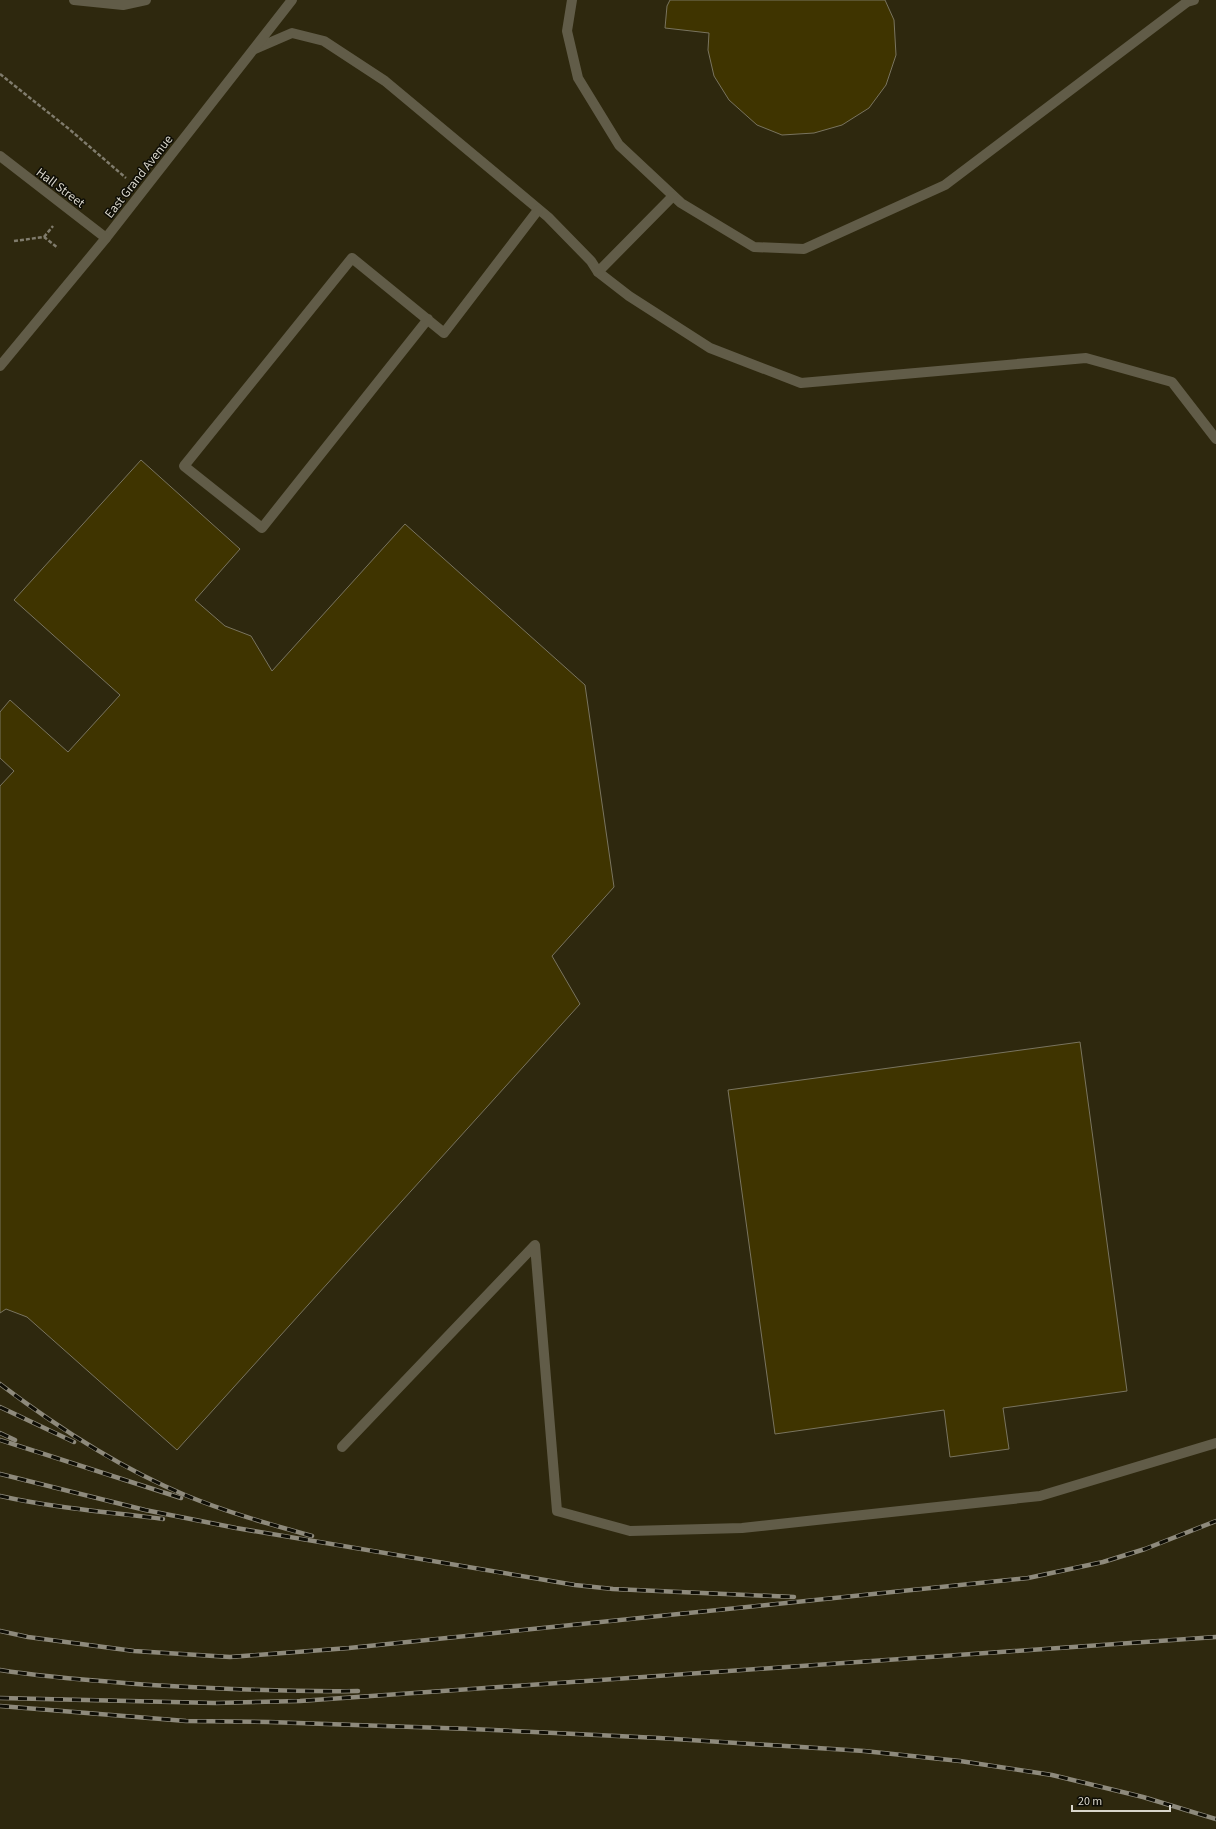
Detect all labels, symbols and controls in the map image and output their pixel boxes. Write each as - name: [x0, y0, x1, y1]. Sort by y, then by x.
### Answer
- street label: East Grand Avenue: [100, 131, 177, 222]
- street label: Hall Street: [32, 164, 89, 212]
- scale bar: [1072, 1787, 1170, 1813]
- text: 20 m: [1078, 1793, 1102, 1810]

